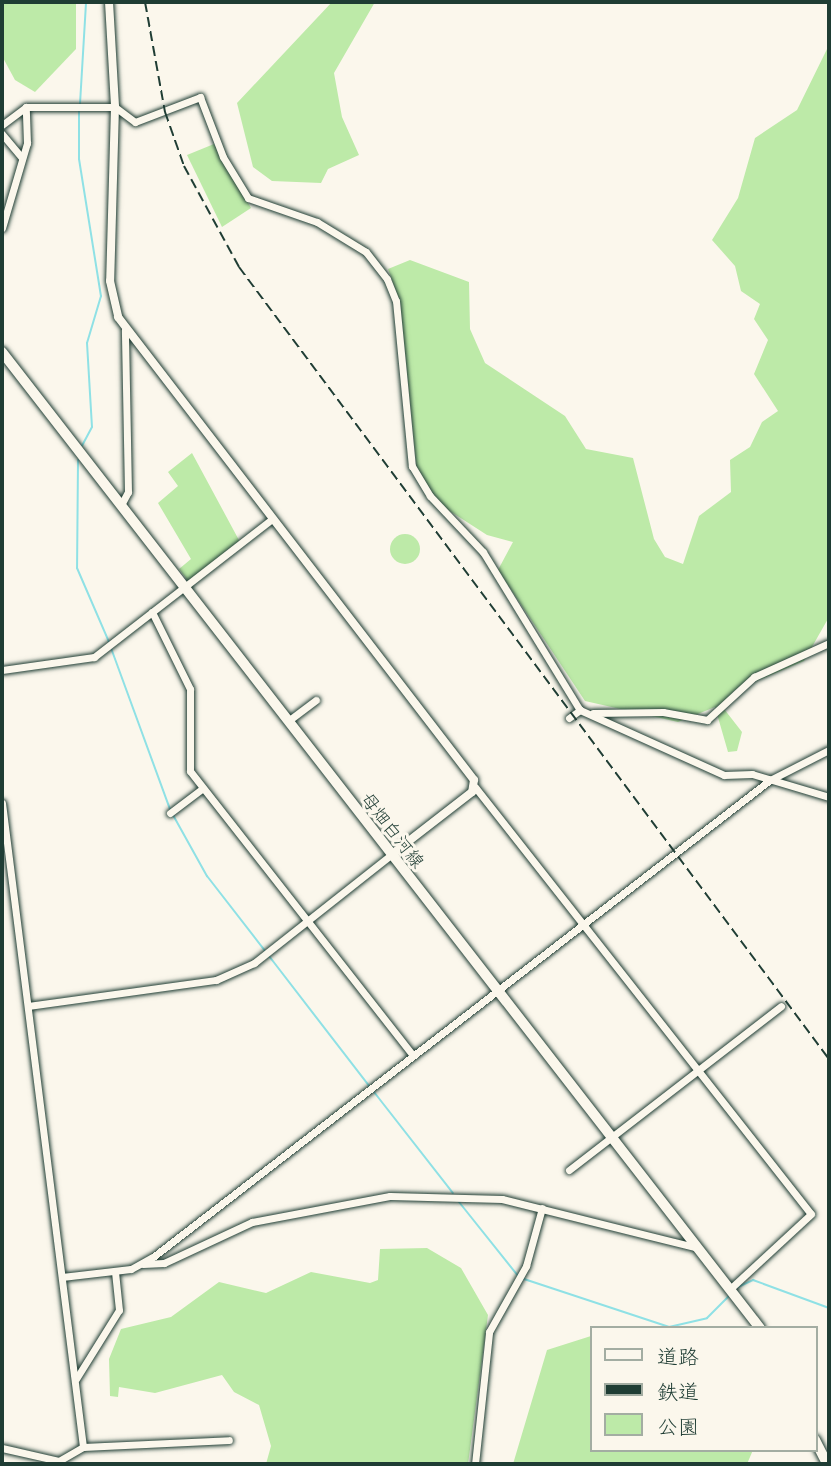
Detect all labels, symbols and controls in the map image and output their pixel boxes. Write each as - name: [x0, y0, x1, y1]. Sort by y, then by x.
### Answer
- street label: 母畑白河線: [357, 788, 429, 872]
- legend: [590, 1326, 817, 1452]
- text: 道路: [657, 1339, 699, 1371]
- text: 鉄道: [657, 1374, 699, 1406]
- text: 公園: [657, 1409, 699, 1441]

